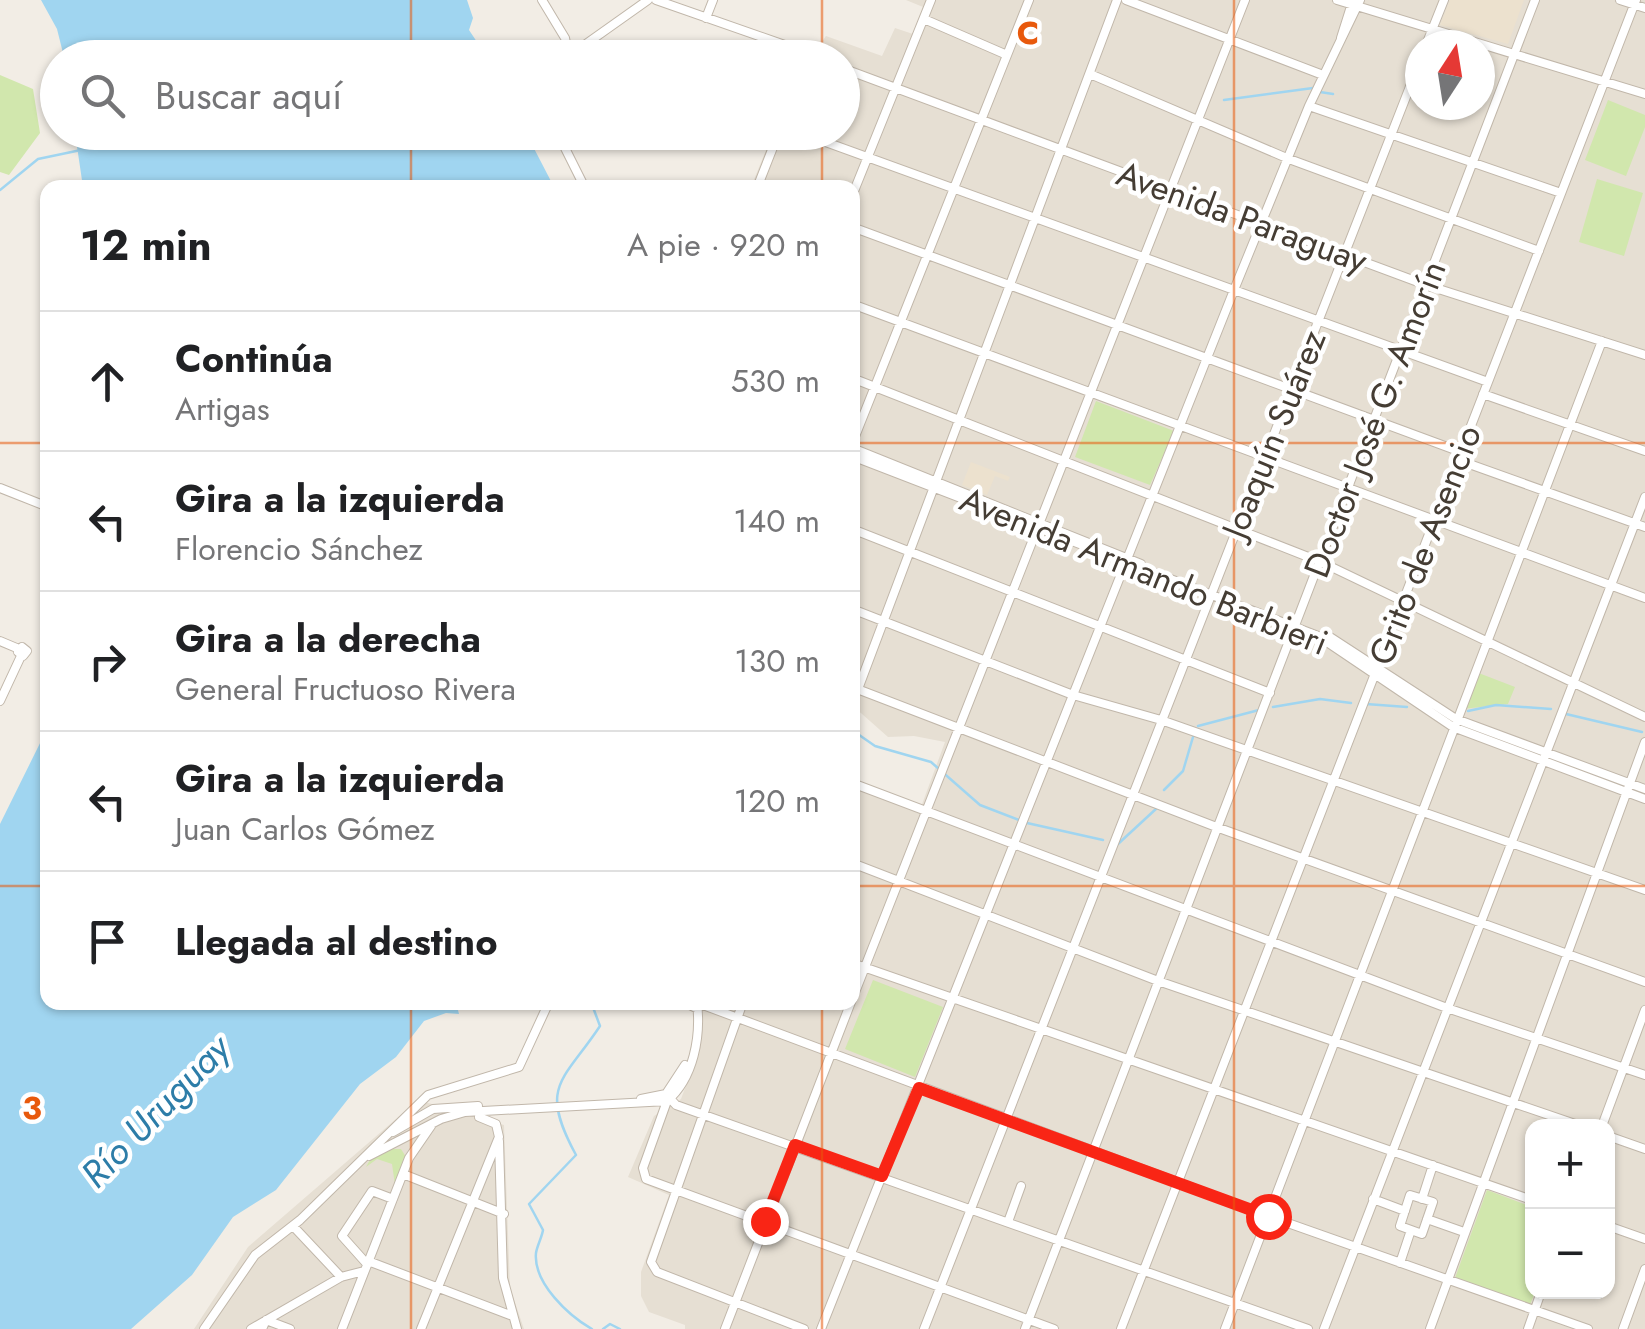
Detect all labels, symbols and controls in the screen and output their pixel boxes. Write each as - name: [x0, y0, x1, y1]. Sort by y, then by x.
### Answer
- text: C: [1017, 10, 1039, 56]
- north arrow: [1405, 30, 1495, 120]
- search box: [40, 40, 860, 150]
- icon: search: [75, 68, 130, 123]
- text: Buscar aquí: [155, 68, 342, 123]
- street label: Avenida Paraguay: [1110, 148, 1375, 286]
- text: 12 min: [80, 215, 212, 276]
- text: A pie · 920 m: [627, 222, 820, 268]
- street label: Doctor José G. Amorín: [1291, 253, 1459, 585]
- street label: Joaquín Suárez: [1208, 323, 1338, 549]
- text: Continúa: [175, 331, 333, 386]
- icon: ahead: [80, 354, 135, 409]
- text: 530 m: [731, 358, 820, 404]
- text: Artigas: [175, 386, 270, 432]
- street label: Grito de Asencio: [1356, 418, 1494, 672]
- text: Gira a la izquierda: [175, 471, 505, 526]
- street label: Avenida Armando Barbieri: [953, 474, 1335, 668]
- icon: left: [80, 494, 135, 549]
- text: 140 m: [733, 498, 820, 544]
- text: Florencio Sánchez: [175, 526, 423, 572]
- text: Gira a la derecha: [175, 611, 481, 666]
- icon: right: [80, 634, 135, 689]
- text: 130 m: [734, 638, 820, 684]
- text: General Fructuoso Rivera: [175, 666, 516, 712]
- text: Gira a la izquierda: [175, 751, 505, 806]
- icon: left: [80, 774, 135, 829]
- text: 120 m: [734, 778, 820, 824]
- text: Juan Carlos Gómez: [175, 806, 435, 852]
- icon: arrive: [80, 914, 135, 969]
- text: Llegada al destino: [175, 914, 498, 969]
- water label: Río Uruguay: [68, 1020, 244, 1200]
- text: 3: [22, 1085, 42, 1131]
- map controls: [1525, 1119, 1615, 1299]
- button: +: [1525, 1119, 1615, 1209]
- route start: [1246, 1194, 1292, 1240]
- route end: [743, 1199, 789, 1245]
- button: −: [1525, 1209, 1615, 1299]

